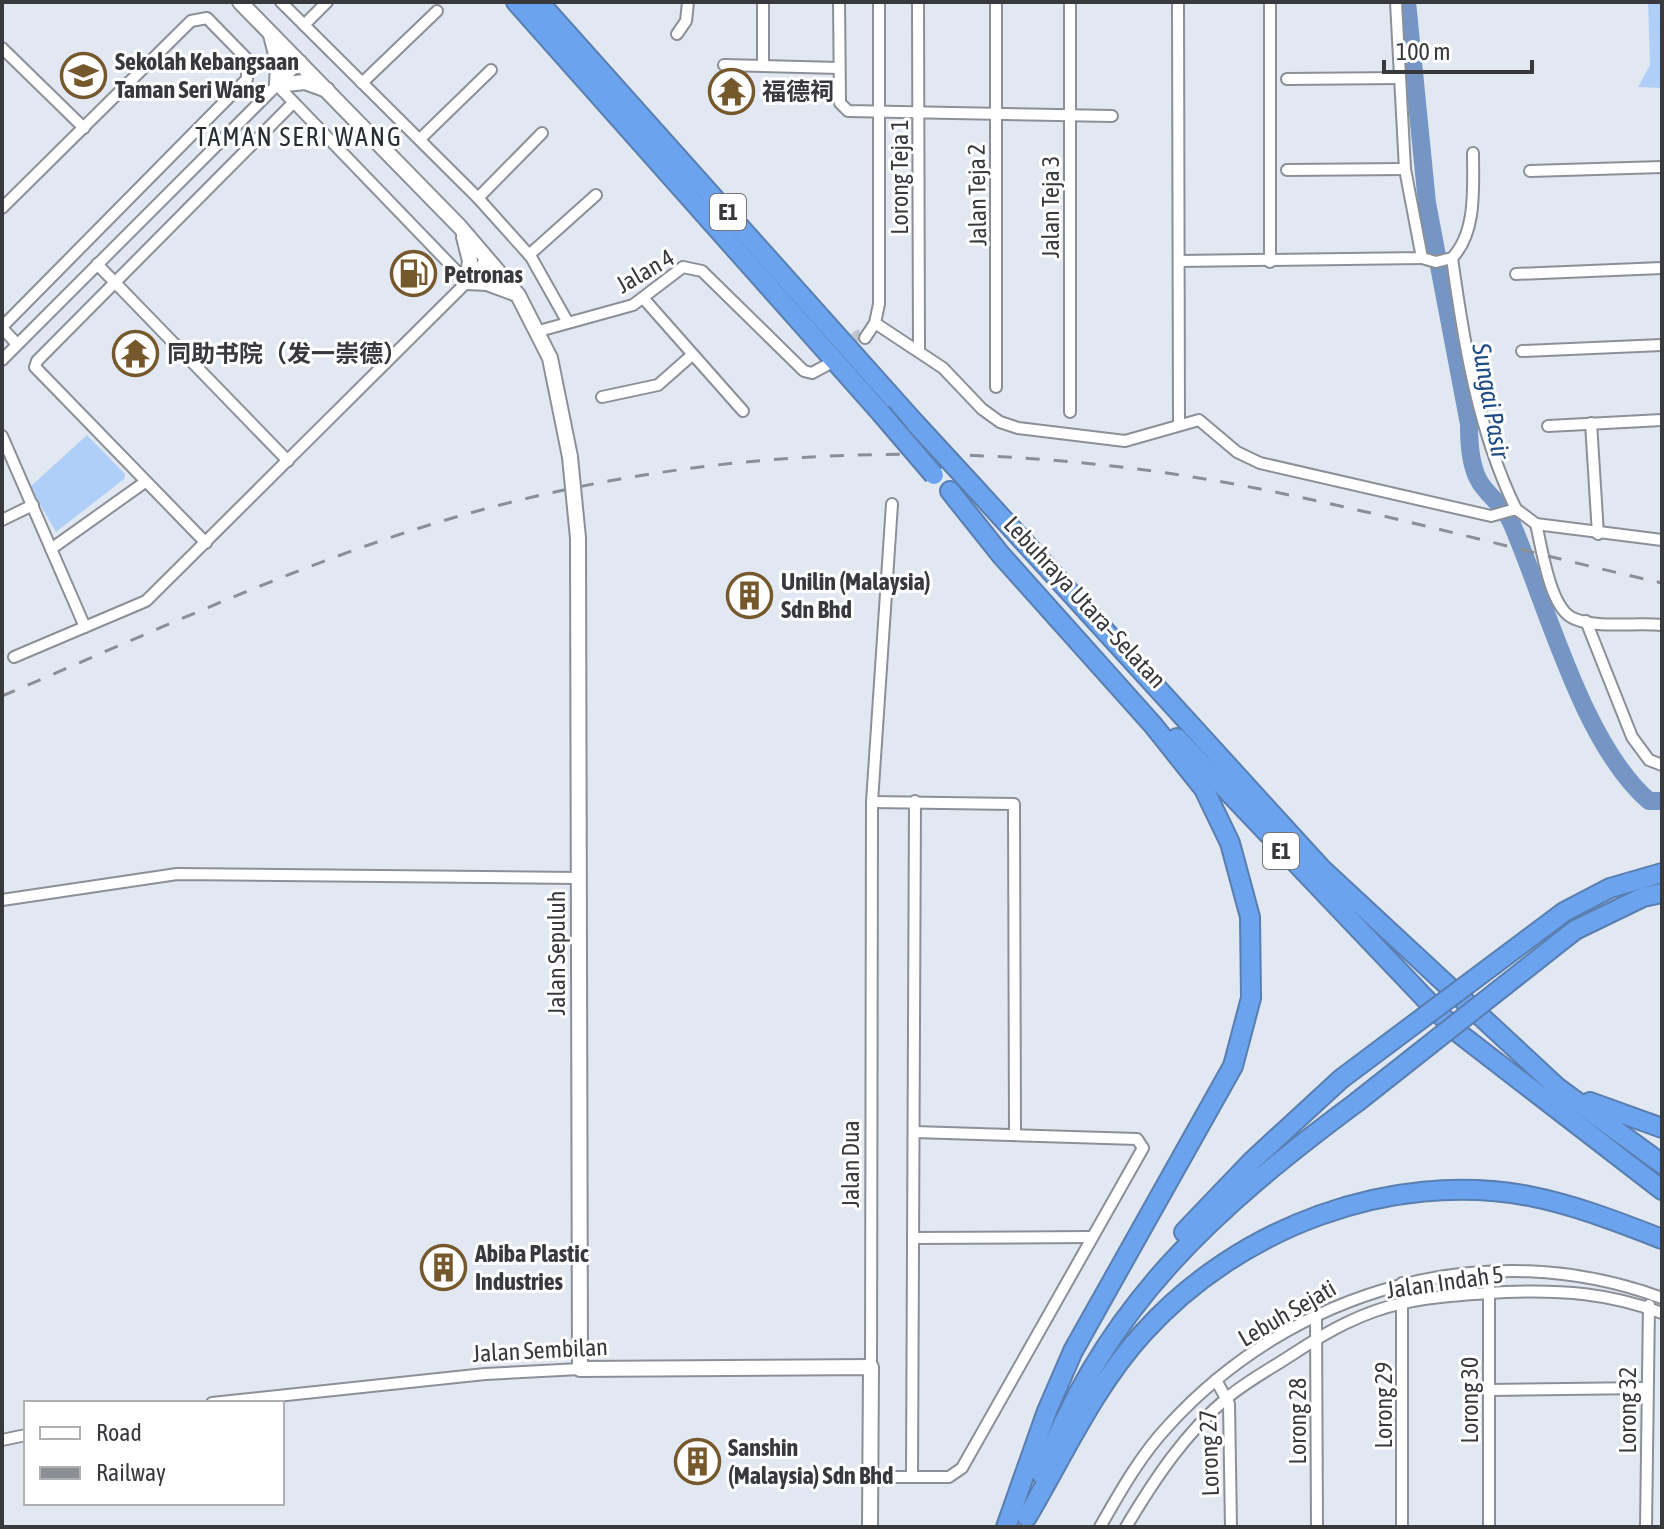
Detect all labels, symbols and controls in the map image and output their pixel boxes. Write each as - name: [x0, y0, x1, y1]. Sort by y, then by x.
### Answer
- scale bar: [1384, 24, 1532, 74]
- text: 100 m: [1396, 38, 1450, 65]
- place label: Sekolah Kebangsaan Taman Seri Wang: [115, 48, 299, 103]
- school or university icon: Sekolah Kebangsaan Taman Seri Wang: [60, 51, 108, 99]
- temple icon: 福德祠: [707, 67, 755, 115]
- place label: 福德祠: [762, 78, 834, 105]
- street label: Lorong Teja 1: [886, 119, 913, 235]
- district label: TAMAN SERI WANG: [195, 122, 403, 152]
- street label: Jalan Teja 2: [963, 144, 991, 246]
- street label: Jalan Teja 3: [1037, 156, 1064, 258]
- road number: E1: [710, 194, 746, 230]
- street label: Jalan 4: [611, 244, 679, 298]
- fuel station icon: Petronas: [389, 250, 437, 298]
- place label: Petronas: [444, 261, 523, 288]
- temple icon: 同助书院（发一崇德）: [112, 329, 160, 377]
- place label: 同助书院（发一崇德）: [167, 340, 407, 367]
- water label: Sungai Pasir: [1466, 340, 1516, 462]
- street label: Lebuhraya Utara–Selatan: [999, 511, 1171, 693]
- place label: Unilin (Malaysia) Sdn Bhd: [781, 568, 930, 623]
- building icon: Unilin (Malaysia) Sdn Bhd: [726, 571, 774, 619]
- road number: E1: [1263, 833, 1299, 869]
- street label: Jalan Sepuluh: [543, 891, 570, 1015]
- street label: Jalan Dua: [837, 1120, 864, 1208]
- place label: Abiba Plastic Industries: [474, 1240, 589, 1295]
- building icon: Abiba Plastic Industries: [420, 1243, 468, 1291]
- street label: Jalan Indah 5: [1385, 1260, 1505, 1304]
- street label: Lebuh Sejati: [1233, 1274, 1341, 1352]
- street label: Jalan Sembilan: [472, 1333, 608, 1367]
- street label: Lorong 30: [1456, 1357, 1483, 1443]
- street label: Lorong 29: [1370, 1362, 1397, 1448]
- street label: Lorong 32: [1614, 1367, 1641, 1453]
- street label: Lorong 28: [1284, 1378, 1311, 1464]
- legend: [24, 1401, 284, 1505]
- street label: Lorong 27: [1194, 1409, 1224, 1497]
- text: Road: [96, 1419, 142, 1446]
- place label: Sanshin (Malaysia) Sdn Bhd: [728, 1434, 893, 1489]
- building icon: Sanshin (Malaysia) Sdn Bhd: [673, 1437, 721, 1485]
- text: Railway: [96, 1459, 166, 1486]

